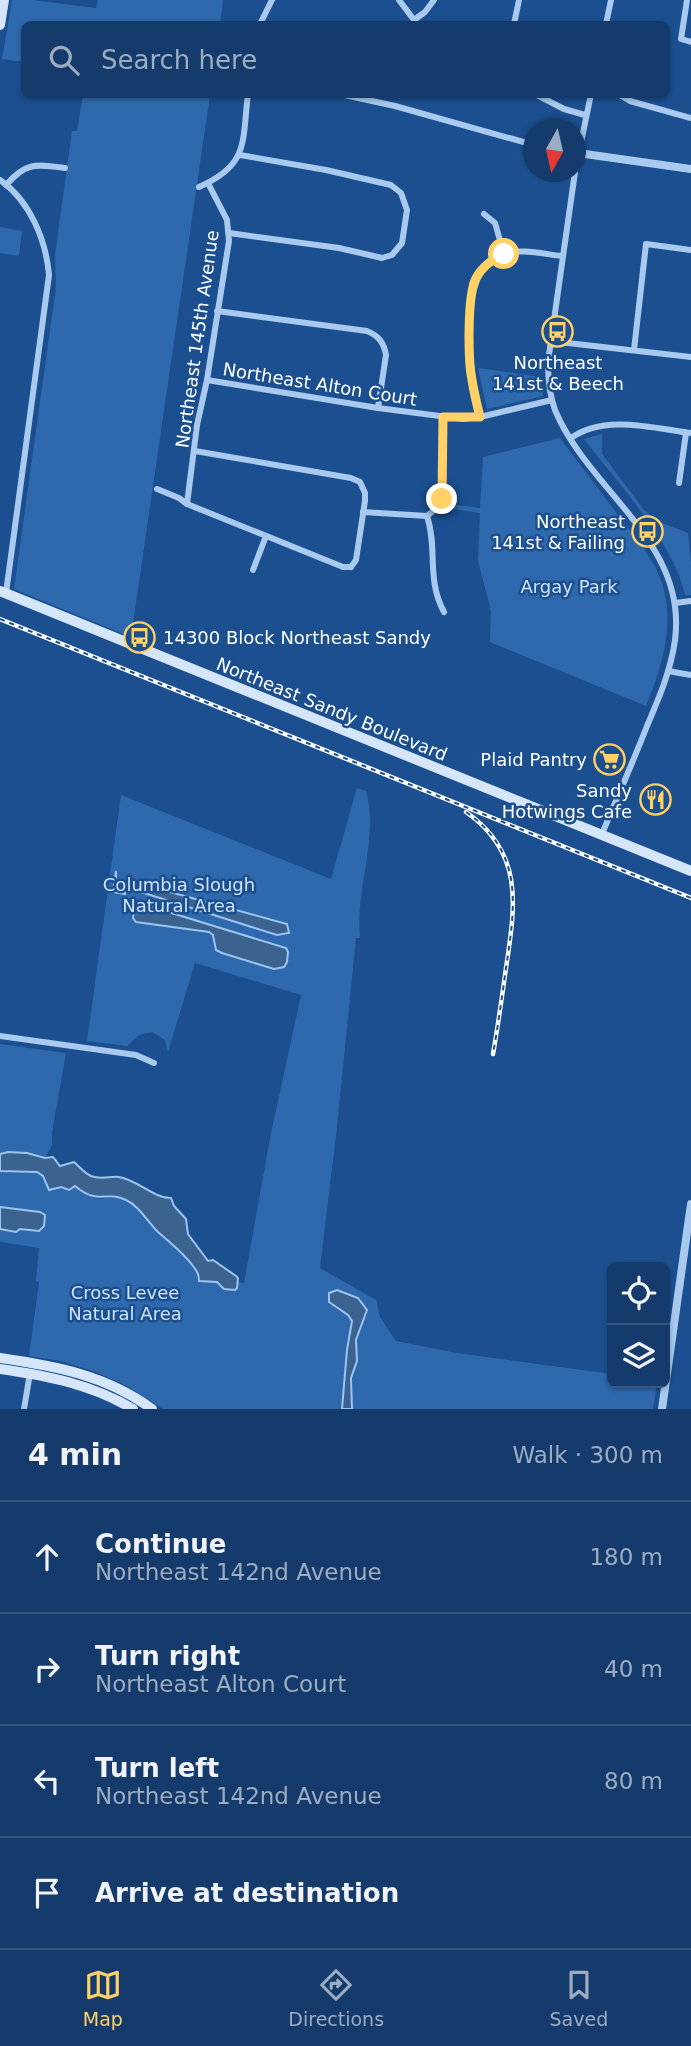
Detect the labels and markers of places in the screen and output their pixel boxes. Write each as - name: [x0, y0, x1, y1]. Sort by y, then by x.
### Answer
- bus stop icon: Northeast 141st & Beech: [541, 314, 575, 348]
- place label: Northeast 141st & Beech: [492, 352, 624, 394]
- place label: Northeast 141st & Failing: [491, 511, 625, 553]
- bus stop icon: Northeast 141st & Failing: [631, 514, 665, 548]
- bus stop icon: 14300 Block Northeast Sandy: [123, 620, 157, 654]
- place label: 14300 Block Northeast Sandy: [163, 627, 431, 648]
- supermarket icon: Plaid Pantry: [593, 742, 627, 776]
- place label: Plaid Pantry: [480, 749, 587, 770]
- place label: Sandy Hotwings Cafe: [502, 780, 632, 822]
- restaurant icon: Sandy Hotwings Cafe: [638, 783, 672, 817]

